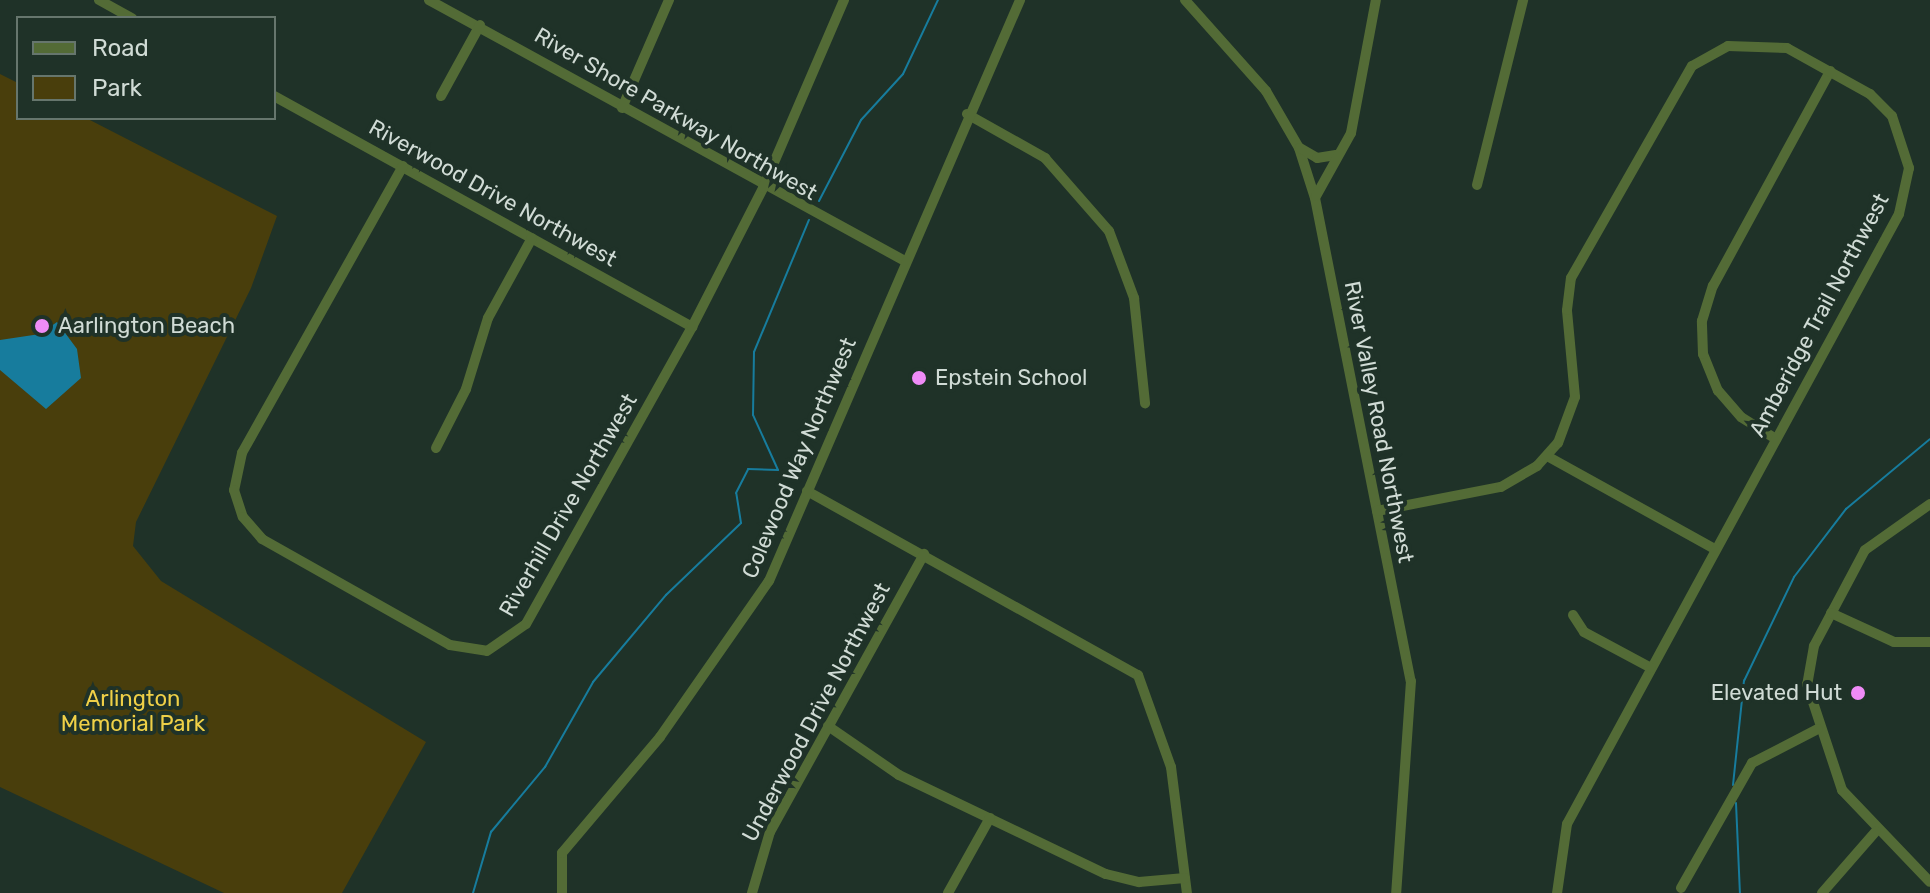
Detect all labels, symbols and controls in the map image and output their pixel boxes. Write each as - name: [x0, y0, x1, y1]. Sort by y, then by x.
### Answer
- legend: [16, 16, 276, 120]
- street label: River Shore Parkway Northwest: [529, 22, 823, 206]
- text: Road: [92, 34, 149, 62]
- text: Park: [92, 74, 142, 102]
- street label: Riverwood Drive Northwest: [365, 114, 621, 272]
- street label: Amberidge Trail Northwest: [1743, 189, 1895, 441]
- street label: River Valley Road Northwest: [1339, 278, 1419, 566]
- place label: Aarlington Beach: [58, 313, 235, 339]
- marker: Aarlington Beach: [33, 317, 51, 335]
- street label: Colewood Way Northwest: [736, 333, 862, 583]
- place label: Epstein School: [935, 365, 1087, 391]
- marker: Epstein School: [910, 369, 928, 387]
- street label: Riverhill Drive Northwest: [493, 389, 643, 621]
- street label: Underwood Drive Northwest: [736, 578, 896, 846]
- place label: Elevated Hut: [1711, 680, 1842, 706]
- marker: Elevated Hut: [1849, 684, 1867, 702]
- park label: Arlington Memorial Park: [61, 685, 205, 736]

